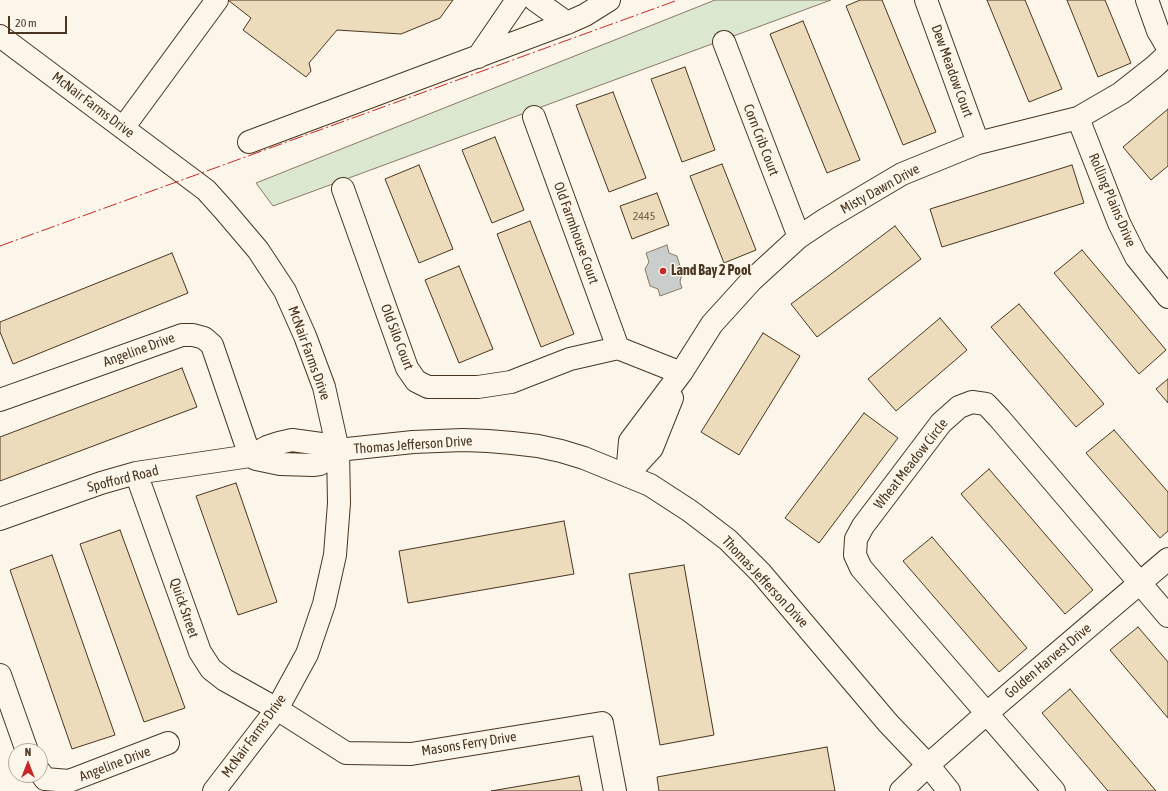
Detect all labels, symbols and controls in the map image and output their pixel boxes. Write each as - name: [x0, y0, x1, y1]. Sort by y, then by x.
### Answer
- scale bar: [10, 8, 69, 34]
- text: 20 m: [15, 16, 37, 30]
- street label: Dew Meadow Court: [927, 22, 977, 120]
- street label: McNair Farms Drive: [49, 69, 137, 141]
- street label: Corn Crib Court: [740, 102, 782, 178]
- street label: Rolling Plains Drive: [1085, 151, 1139, 249]
- street label: Misty Dawn Drive: [838, 160, 922, 218]
- street label: Old Farmhouse Court: [550, 180, 602, 286]
- house number: 2445: [633, 209, 655, 223]
- place label: Land Bay 2 Pool: [671, 263, 751, 279]
- marker: Land Bay 2 Pool: [658, 266, 668, 276]
- street label: Old Silo Court: [377, 302, 417, 372]
- street label: McNair Farms Drive: [284, 304, 334, 402]
- street label: Angeline Drive: [101, 329, 177, 371]
- street label: Wheat Meadow Circle: [870, 415, 952, 513]
- street label: Thomas Jefferson Drive: [353, 432, 473, 458]
- street label: Spofford Road: [86, 462, 160, 496]
- street label: Thomas Jefferson Drive: [718, 533, 812, 631]
- street label: Quick Street: [166, 576, 202, 640]
- street label: Golden Harvest Drive: [1001, 620, 1095, 702]
- street label: McNair Farms Drive: [218, 691, 290, 781]
- street label: Masons Ferry Drive: [420, 728, 518, 760]
- north arrow: [8, 743, 48, 783]
- street label: Angeline Drive: [77, 743, 153, 785]
- text: N: [25, 746, 31, 758]

